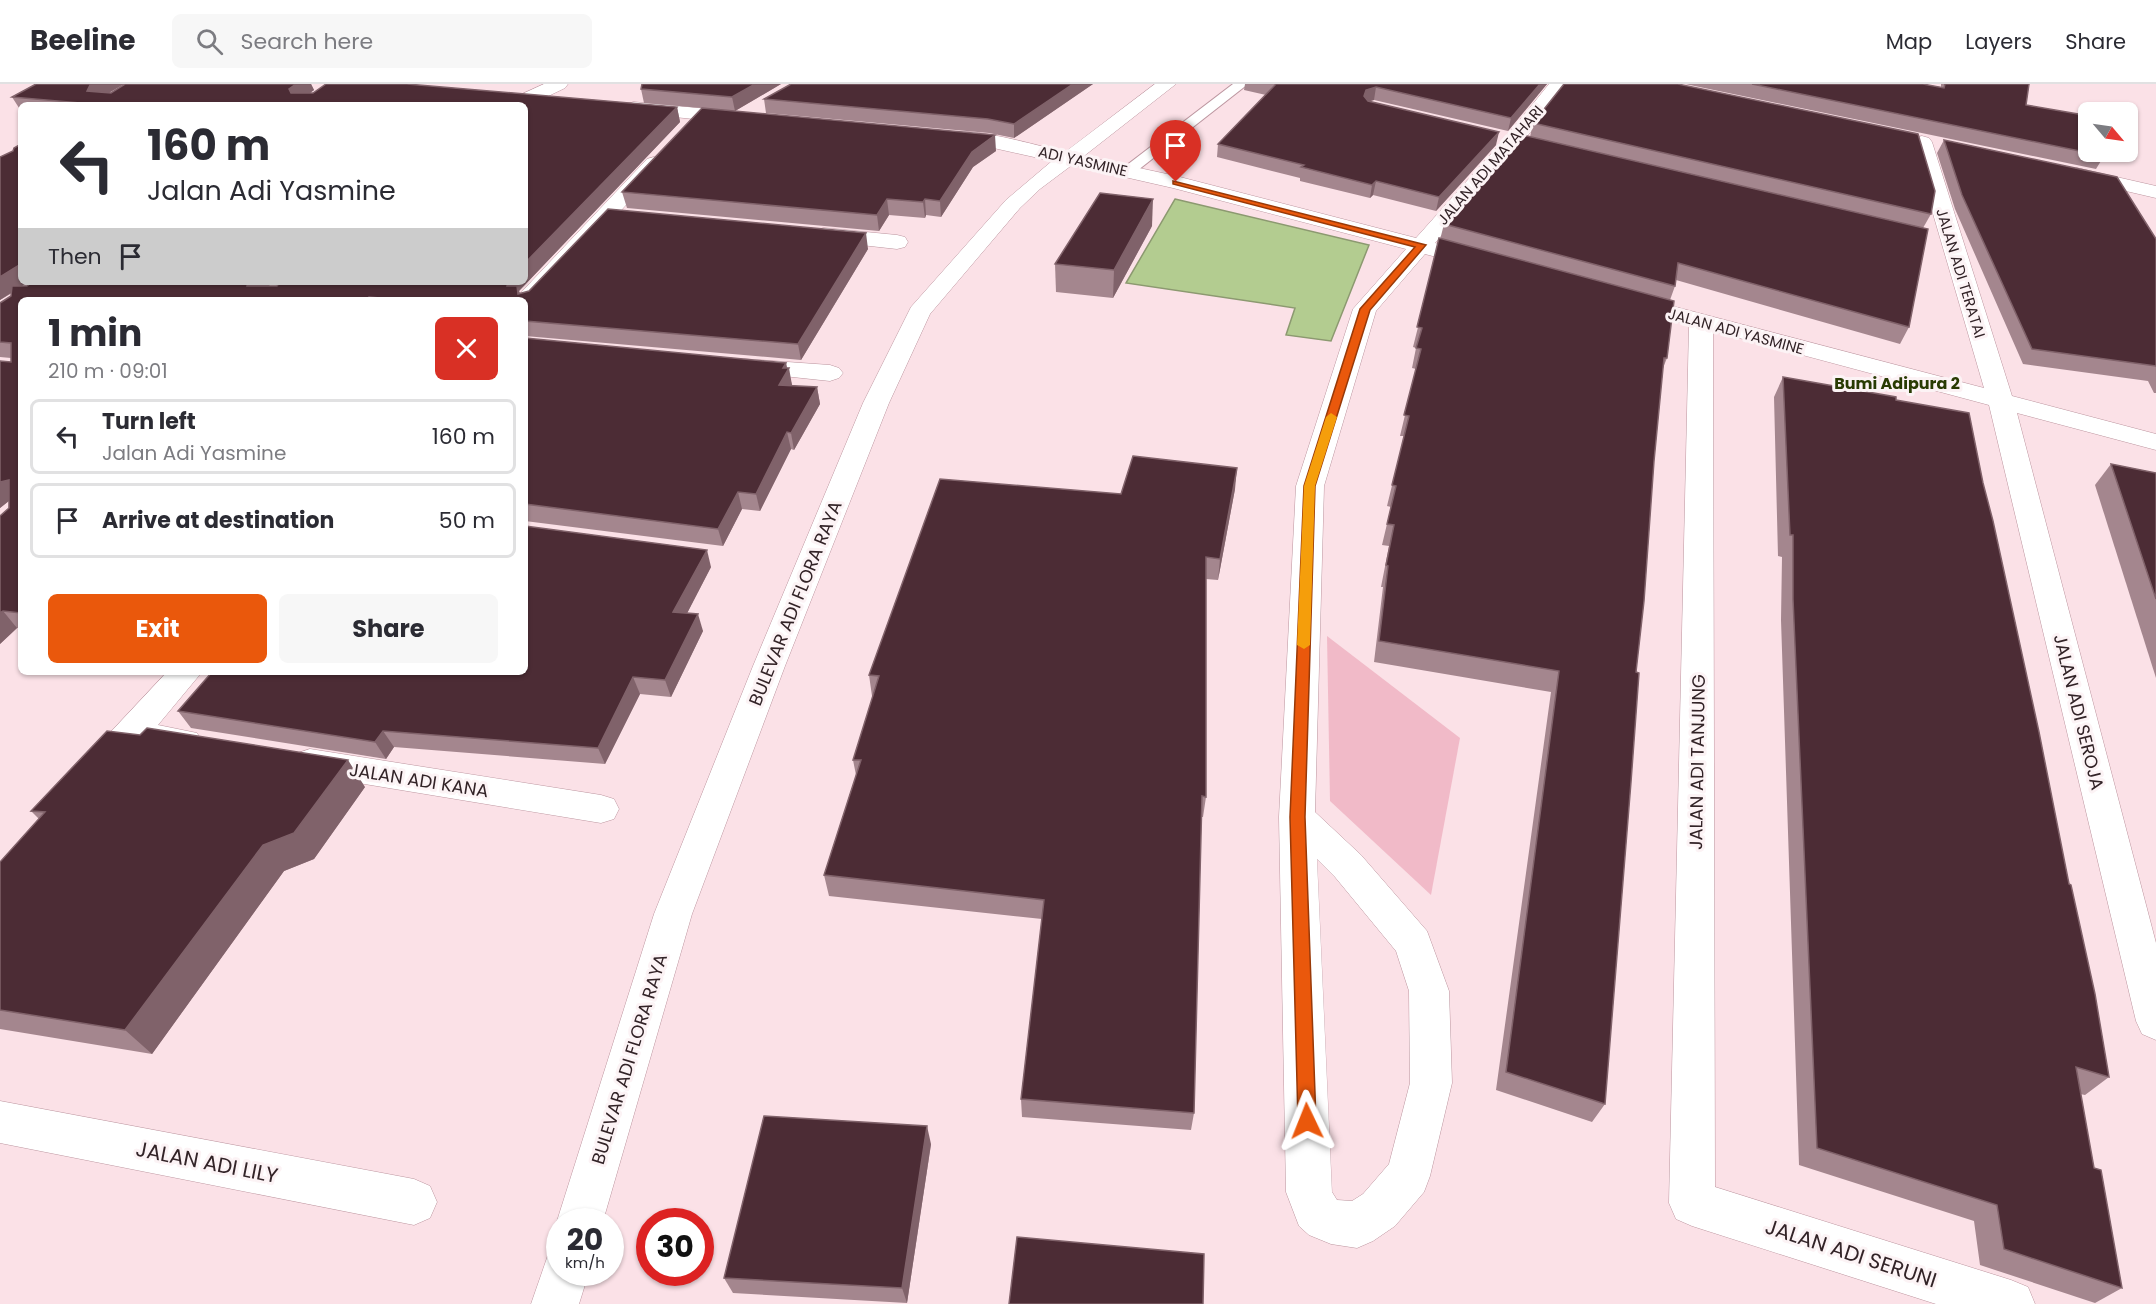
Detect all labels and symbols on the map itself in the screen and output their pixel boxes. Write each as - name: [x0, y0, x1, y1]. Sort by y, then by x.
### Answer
- street label: JALAN ADI MATAHARI: [1432, 101, 1548, 229]
- north arrow: [2078, 102, 2138, 162]
- pin: [1150, 120, 1201, 182]
- street label: ADI YASMINE: [1036, 141, 1130, 181]
- street label: JALAN ADI TERATAI: [1931, 206, 1991, 340]
- street label: JALAN ADI YASMINE: [1666, 303, 1806, 359]
- district label: Bumi Adipura 2: [1834, 372, 1960, 395]
- street label: BULEVAR ADI FLORA RAYA: [742, 497, 848, 709]
- street label: JALAN ADI SEROJA: [2048, 631, 2110, 793]
- street label: JALAN ADI TANJUNG: [1683, 674, 1711, 850]
- street label: JALAN ADI KANA: [347, 757, 491, 803]
- street label: BULEVAR ADI FLORA RAYA: [585, 951, 673, 1167]
- position arrow: [1275, 1089, 1339, 1153]
- street label: JALAN ADI LILY: [133, 1134, 281, 1190]
- speed limit sign: 30: [636, 1208, 714, 1286]
- street label: JALAN ADI SERUNI: [1762, 1212, 1940, 1294]

